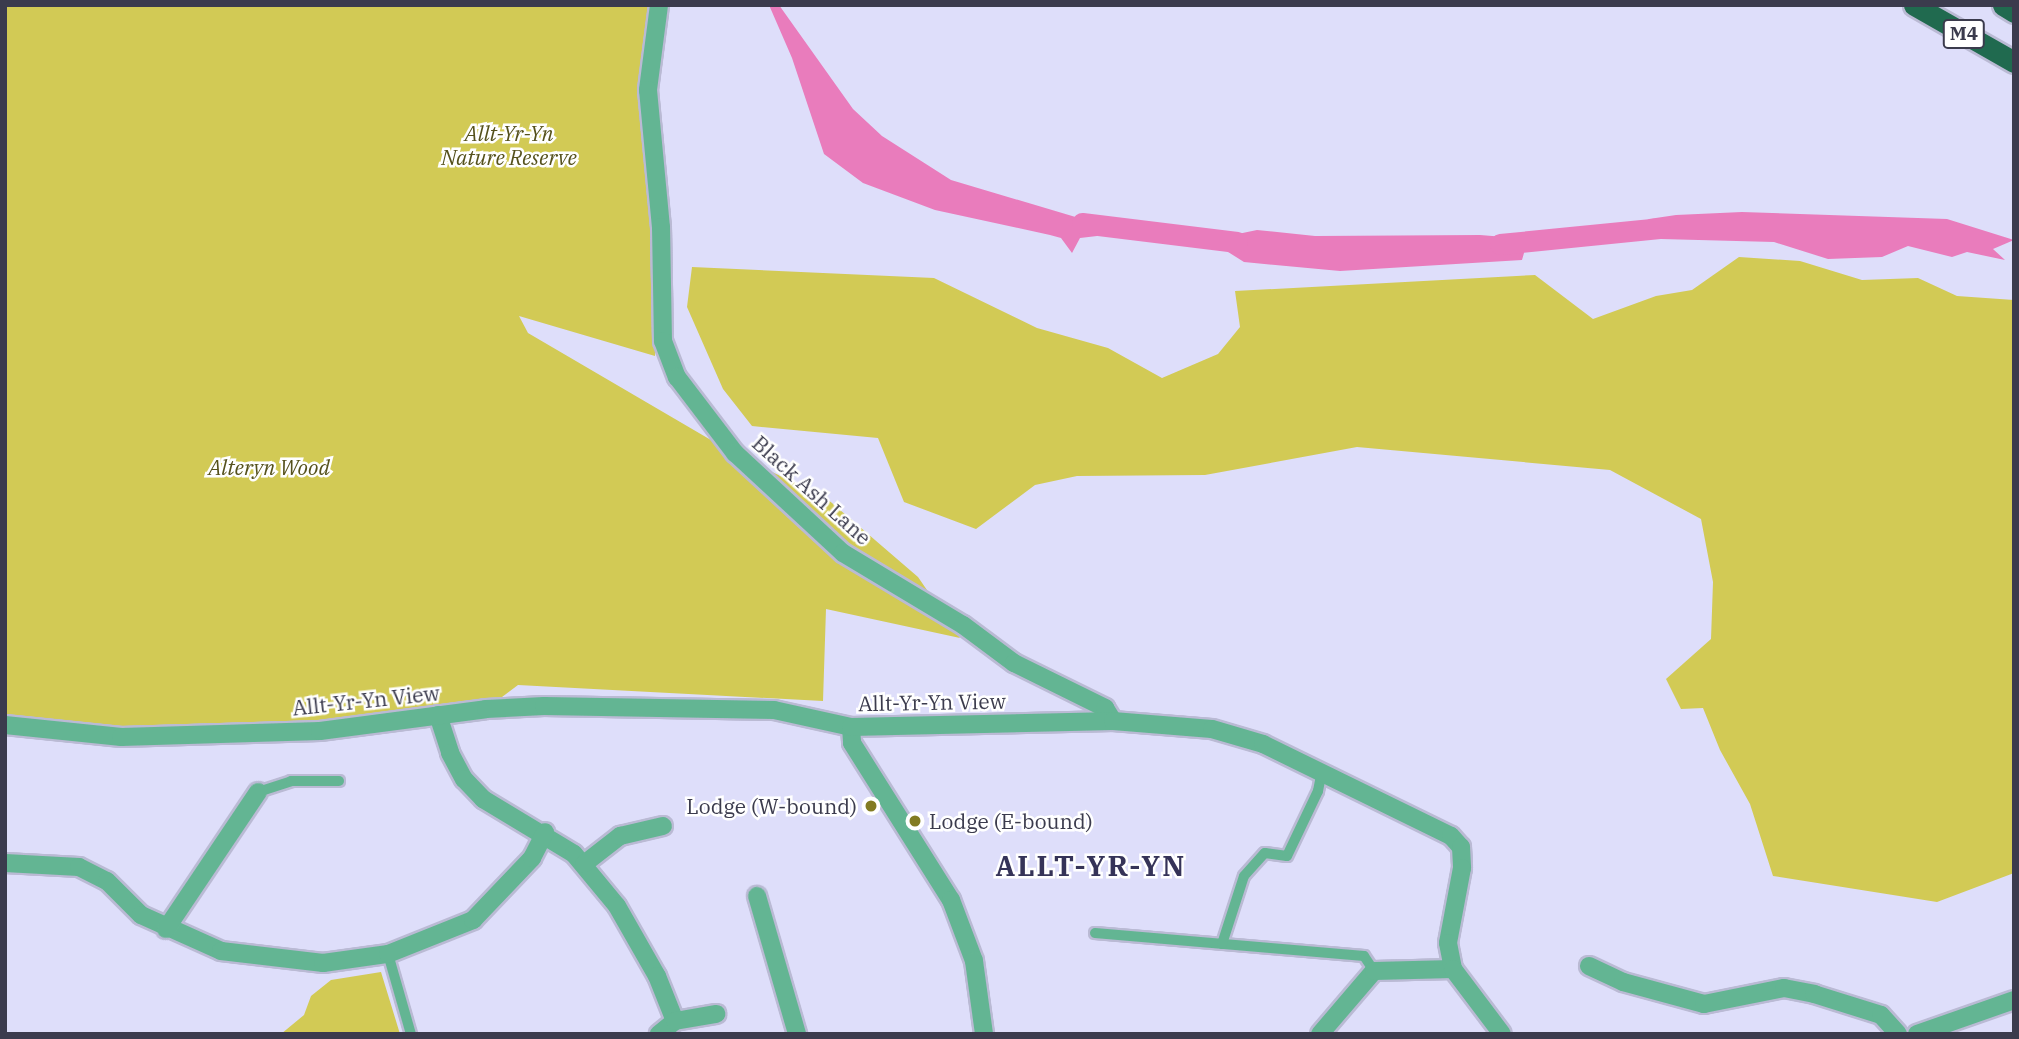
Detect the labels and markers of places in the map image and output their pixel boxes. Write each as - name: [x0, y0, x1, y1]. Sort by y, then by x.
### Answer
- place label: Lodge (W-bound): [686, 793, 857, 819]
- marker: Lodge (W-bound): [863, 798, 879, 814]
- place label: Lodge (E-bound): [929, 808, 1093, 834]
- marker: Lodge (E-bound): [907, 813, 923, 829]

